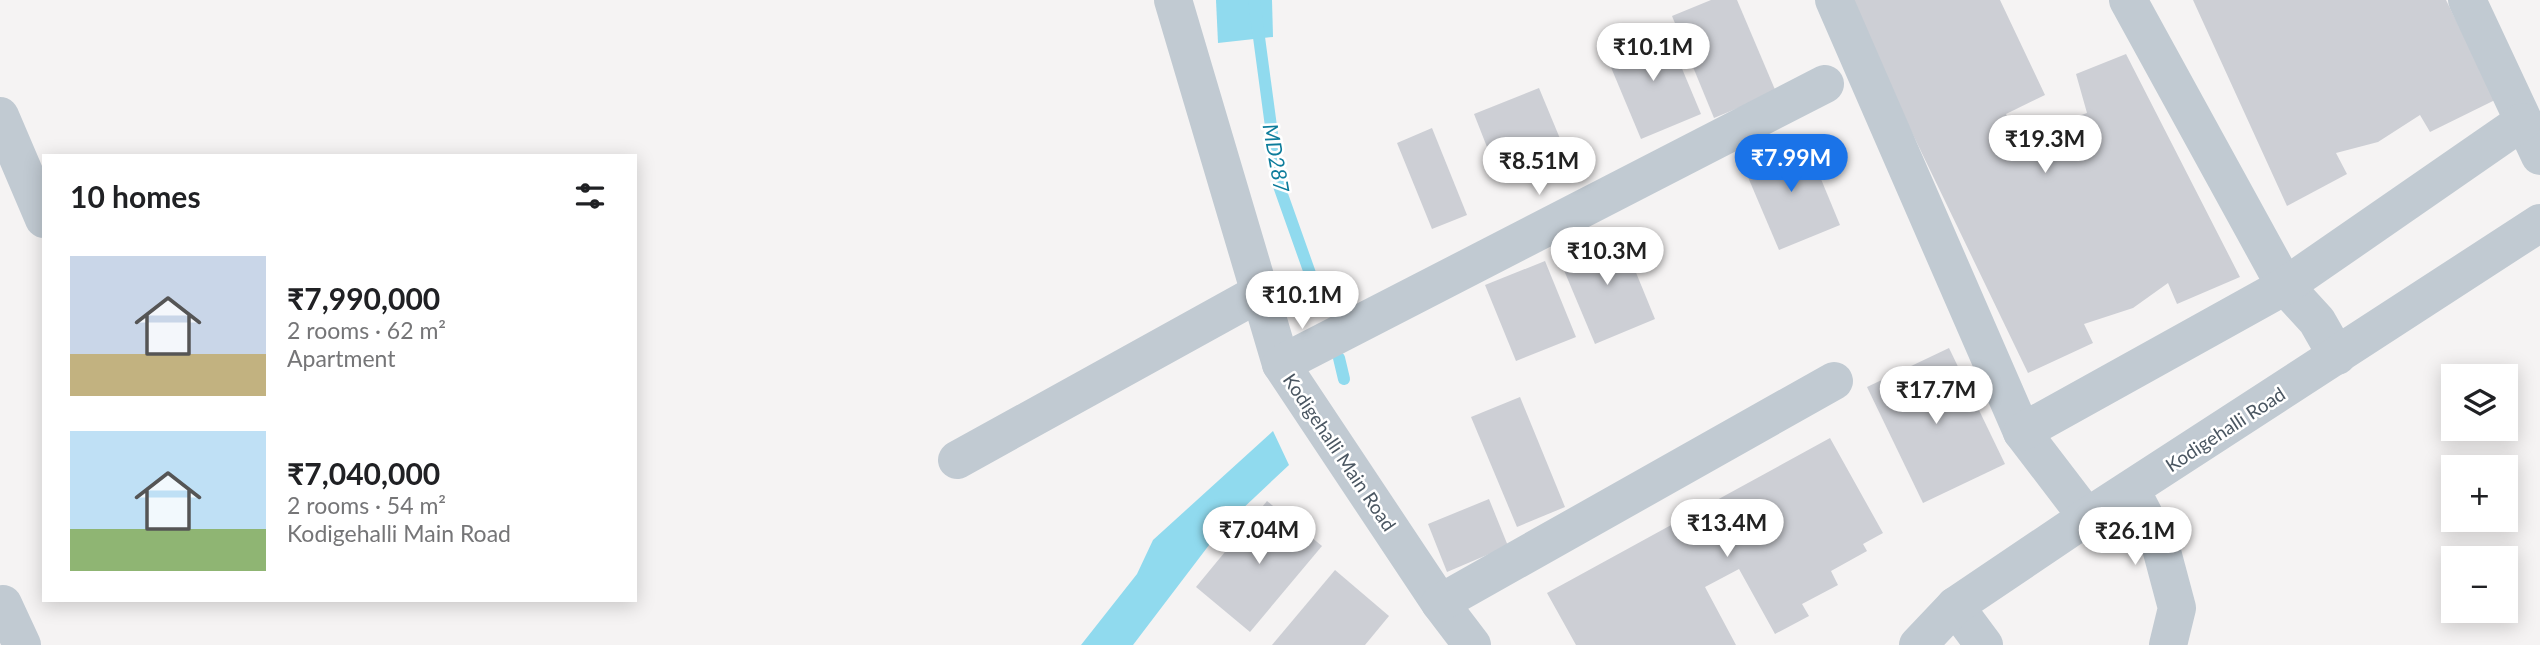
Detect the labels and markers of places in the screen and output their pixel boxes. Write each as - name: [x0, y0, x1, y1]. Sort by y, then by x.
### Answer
- pin: ₹10.1M: [1596, 24, 1710, 83]
- pin: ₹19.3M: [1988, 116, 2102, 175]
- pin: ₹7.99M: [1734, 134, 1848, 194]
- pin: ₹8.51M: [1482, 138, 1596, 197]
- pin: ₹10.3M: [1550, 228, 1664, 287]
- pin: ₹10.1M: [1245, 272, 1359, 331]
- pin: ₹17.7M: [1879, 366, 1993, 426]
- pin: ₹13.4M: [1670, 500, 1784, 559]
- pin: ₹7.04M: [1202, 506, 1316, 566]
- pin: ₹26.1M: [2078, 508, 2192, 567]

